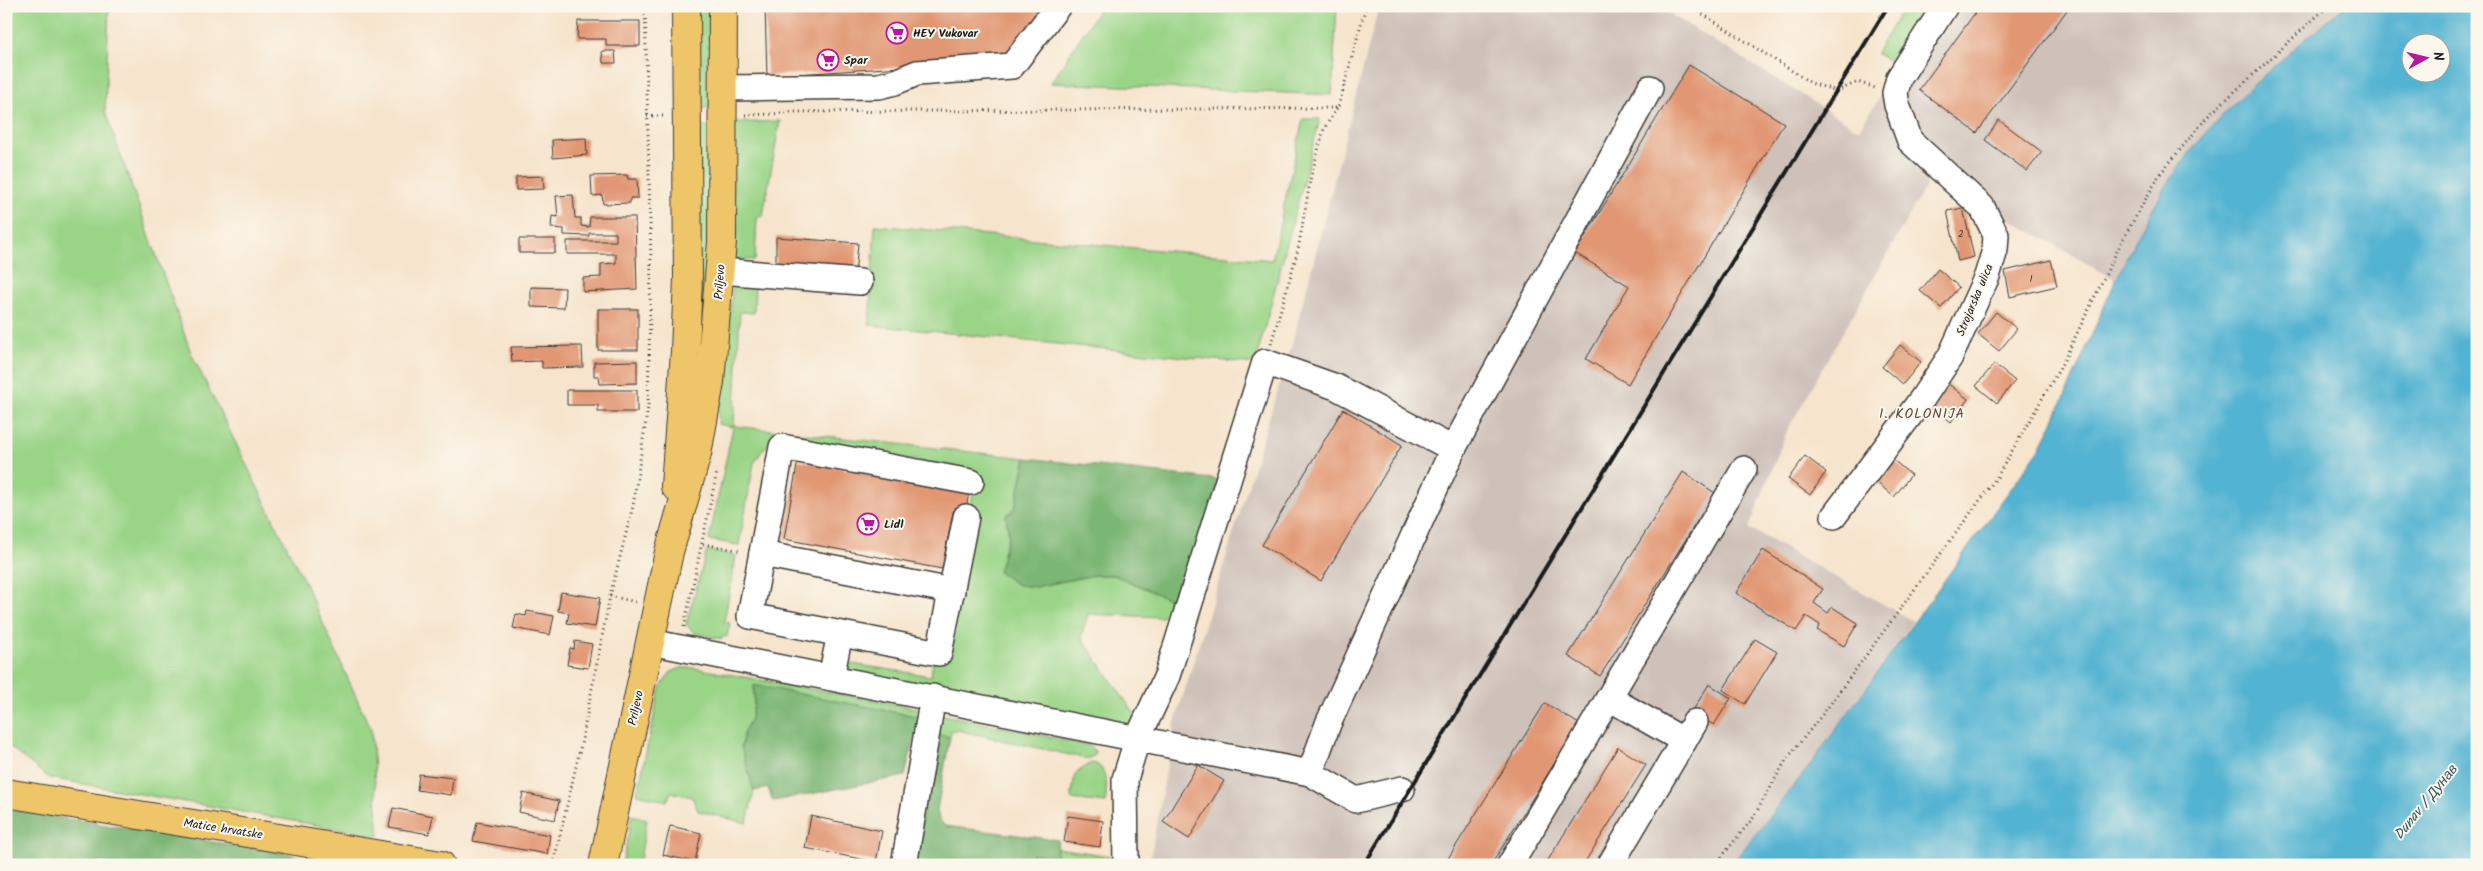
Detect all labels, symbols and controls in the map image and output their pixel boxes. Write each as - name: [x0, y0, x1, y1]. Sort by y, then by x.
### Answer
- supermarket icon: HEY Vukovar: [885, 21, 909, 45]
- place label: HEY Vukovar: [913, 24, 979, 43]
- north arrow: [2400, 32, 2450, 82]
- supermarket icon: Spar: [816, 48, 840, 72]
- text: N: [2426, 50, 2449, 62]
- place label: Spar: [844, 51, 868, 70]
- house number: 2: [1958, 226, 1964, 242]
- street label: Strojarska ulica: [1951, 261, 1999, 339]
- street label: Priljevo: [709, 264, 731, 300]
- house number: 1: [2029, 271, 2033, 287]
- district label: I. KOLONIJA: [1879, 403, 1965, 425]
- supermarket icon: Lidl: [856, 512, 880, 536]
- place label: Lidl: [884, 515, 904, 534]
- street label: Priljevo: [623, 689, 649, 727]
- water label: Dunav / Дунав: [2389, 759, 2463, 845]
- street label: Matice hrvatske: [182, 813, 265, 845]

